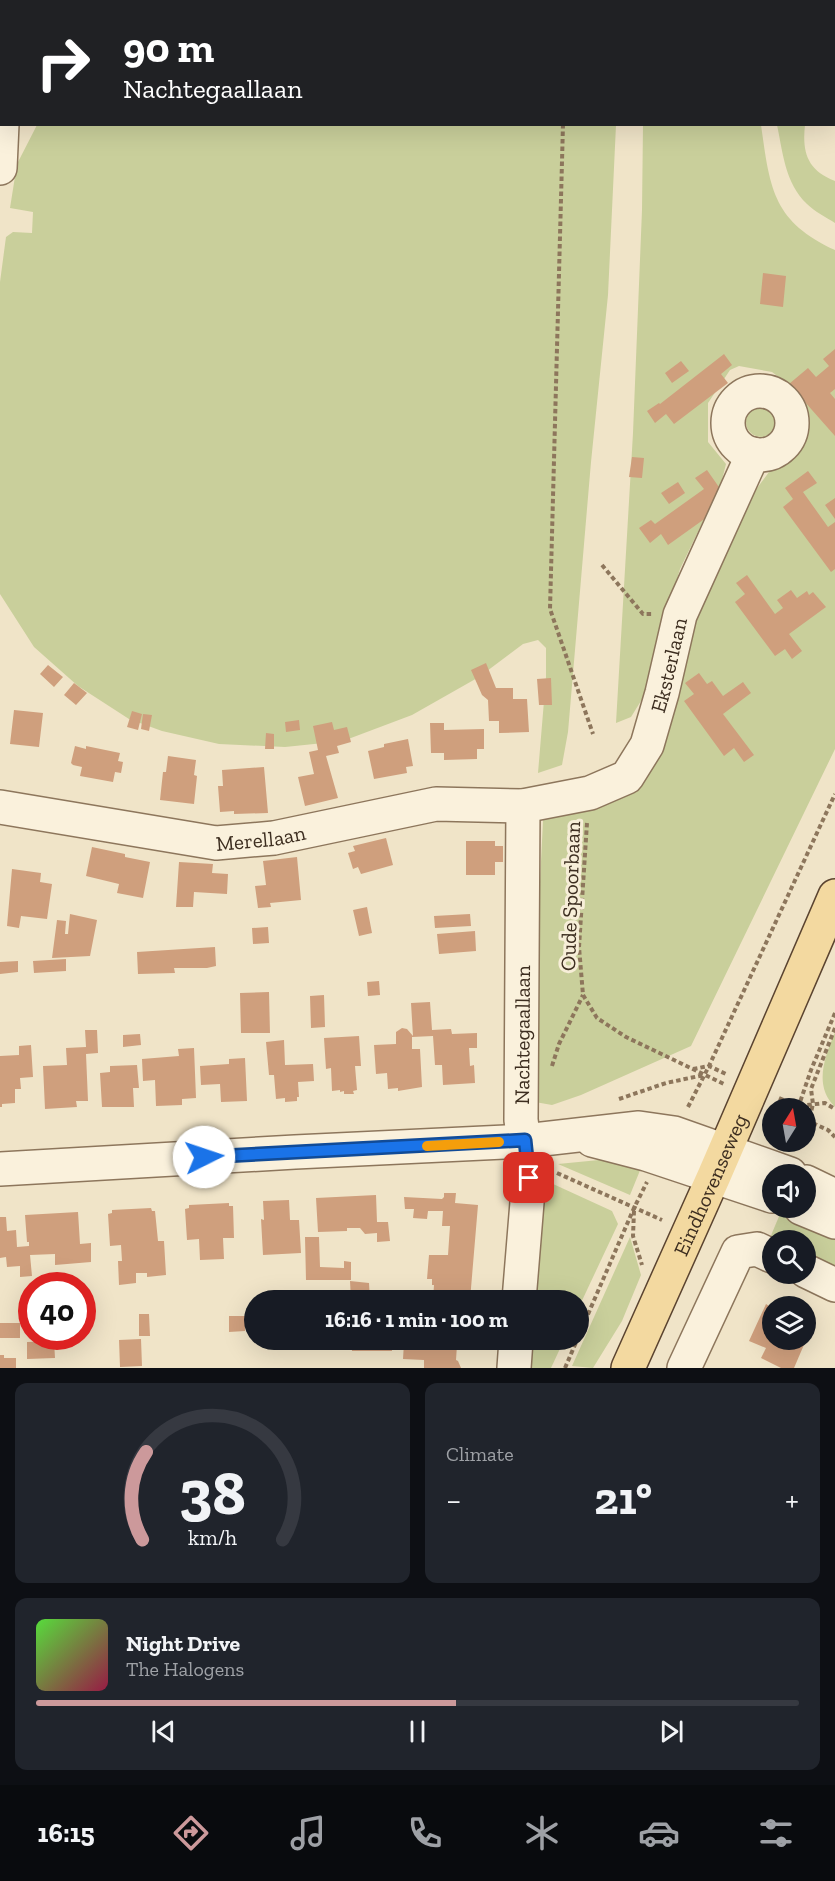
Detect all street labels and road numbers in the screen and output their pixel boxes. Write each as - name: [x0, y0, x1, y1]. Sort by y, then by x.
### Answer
- street label: Eksterlaan: [645, 615, 692, 715]
- street label: Merellaan: [215, 819, 308, 855]
- street label: Oude Spoorbaan: [555, 821, 585, 971]
- street label: Nachtegaallaan: [509, 965, 534, 1105]
- street label: Eindhovenseweg: [668, 1109, 752, 1259]

